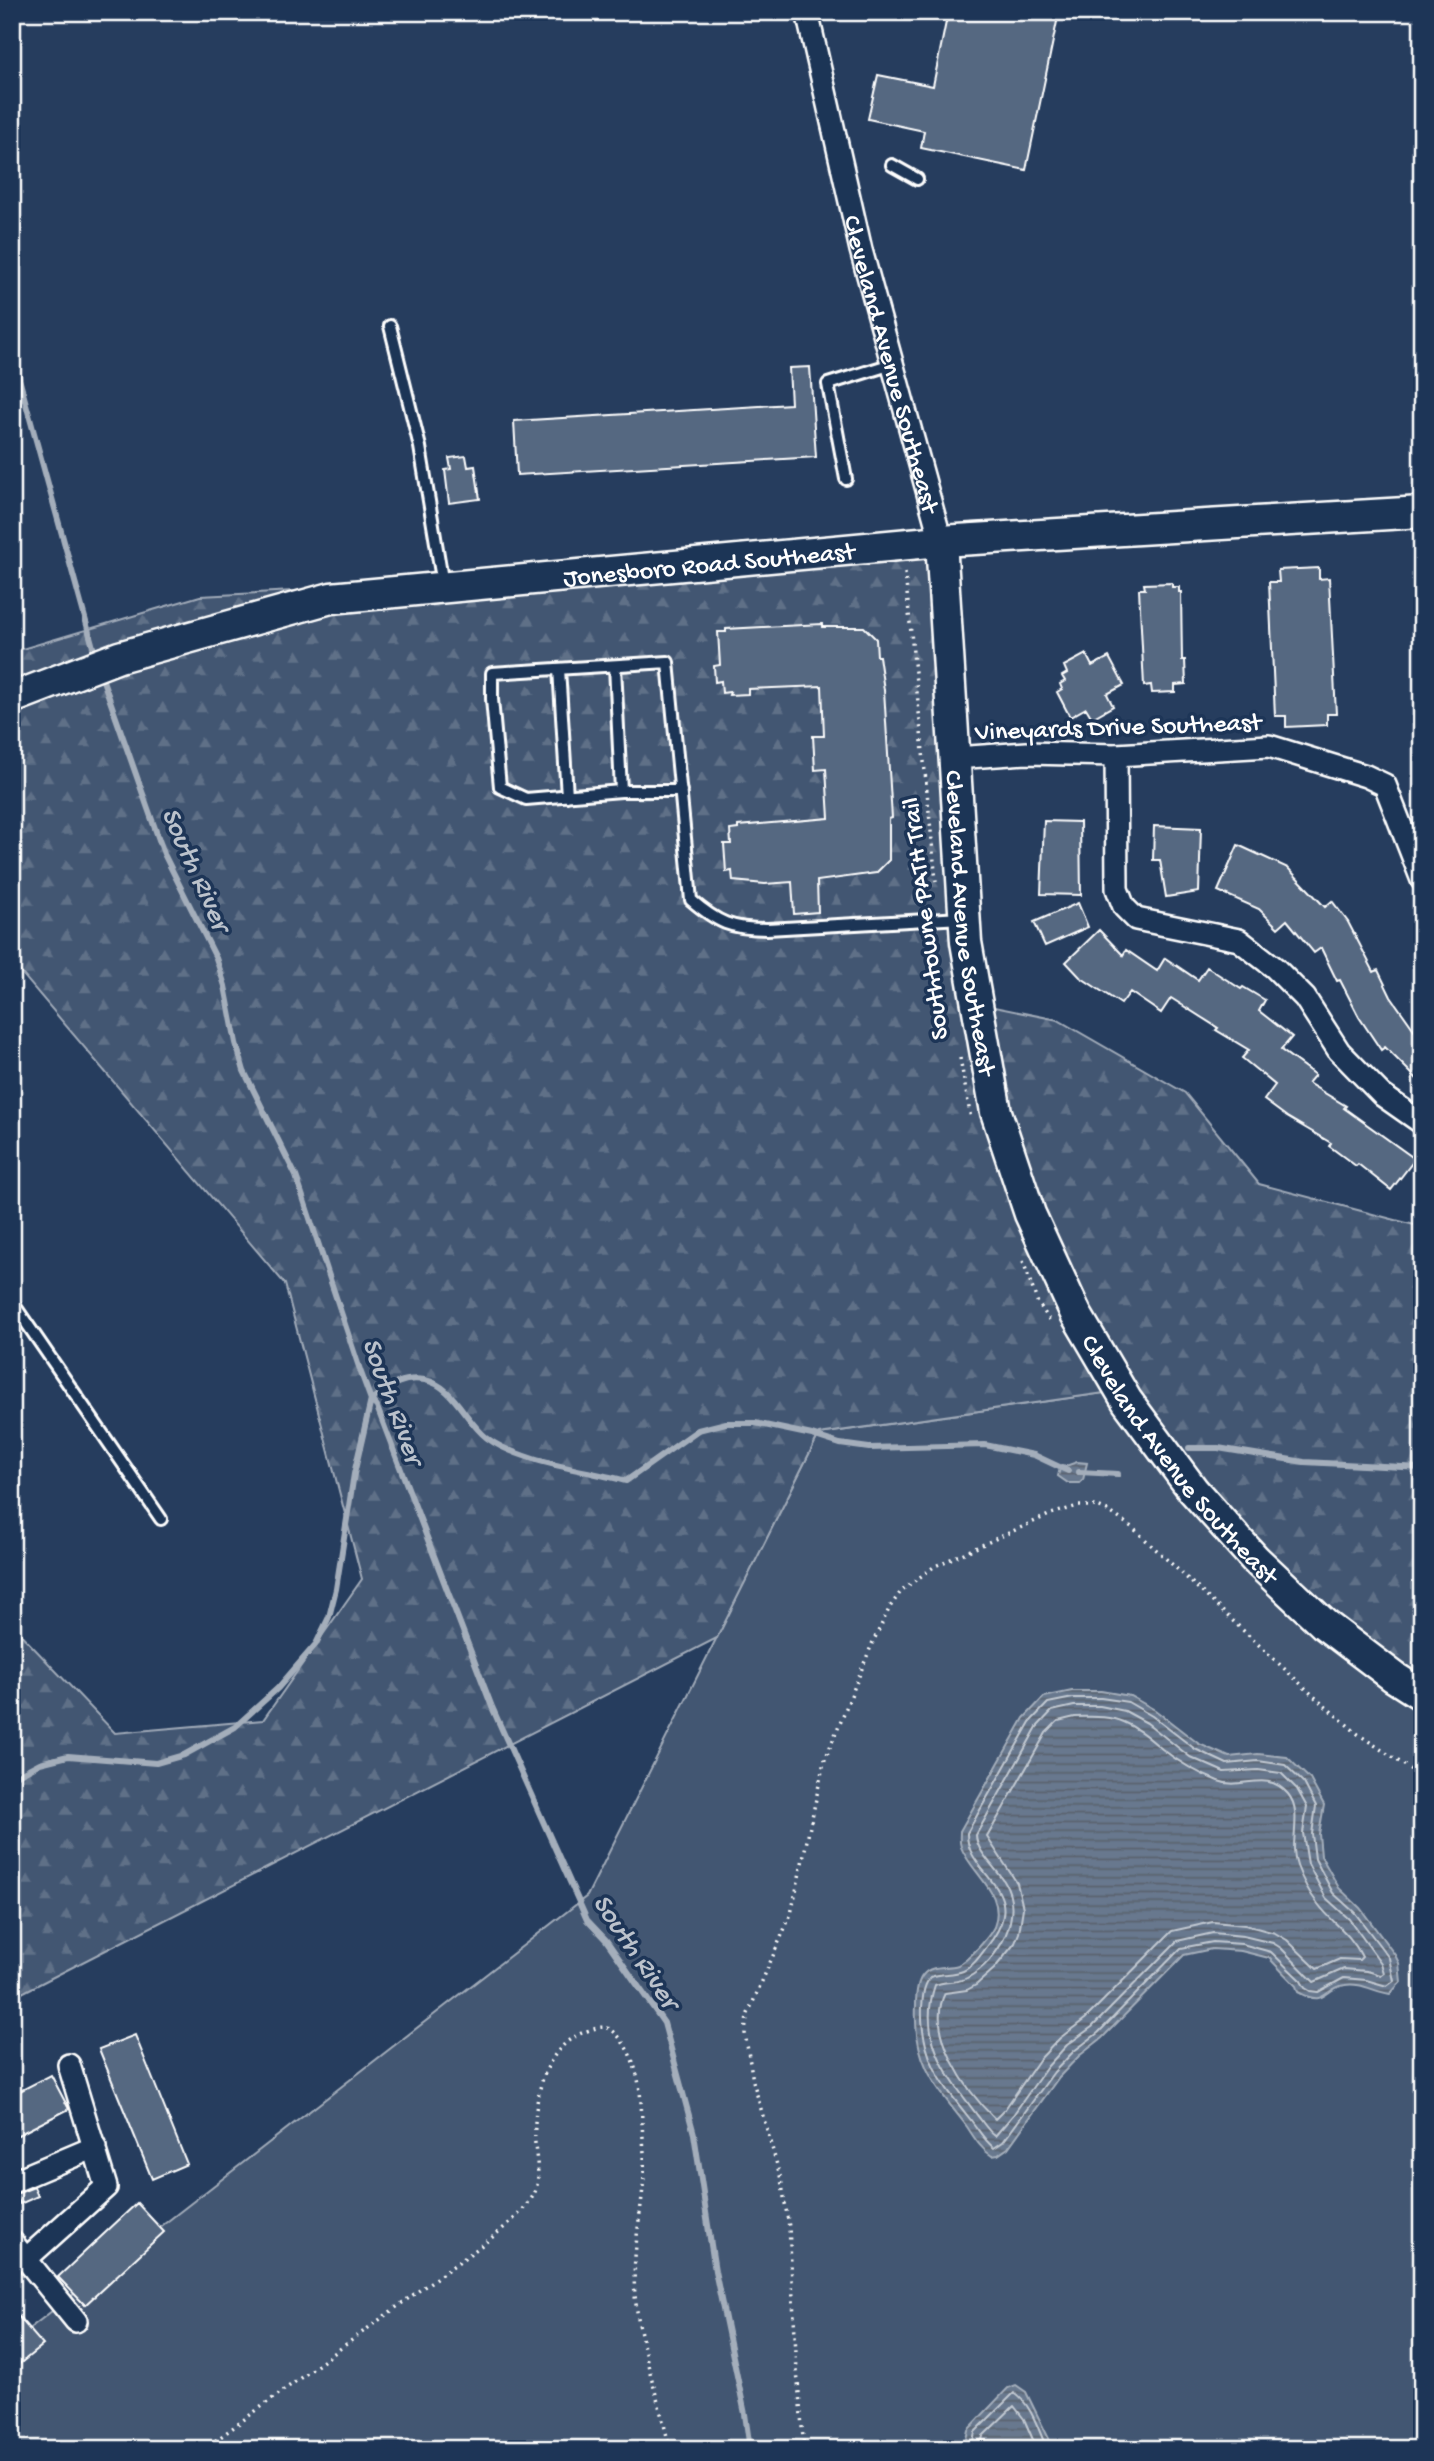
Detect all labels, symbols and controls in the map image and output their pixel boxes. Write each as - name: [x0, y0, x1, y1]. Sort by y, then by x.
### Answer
- street label: Cleveland Avenue Southeast: [834, 213, 944, 519]
- street label: Jonesboro Road Southeast: [562, 538, 858, 596]
- street label: Vineyards Drive Southeast: [973, 709, 1264, 750]
- street label: Cleveland Avenue Southeast: [935, 769, 1001, 1080]
- street label: Southtowne PATH Trail: [897, 795, 958, 1042]
- water label: South River: [152, 803, 238, 941]
- street label: Cleveland Avenue Southeast: [1072, 1330, 1285, 1594]
- water label: South River: [353, 1334, 430, 1474]
- water label: South River: [584, 1889, 687, 2020]

